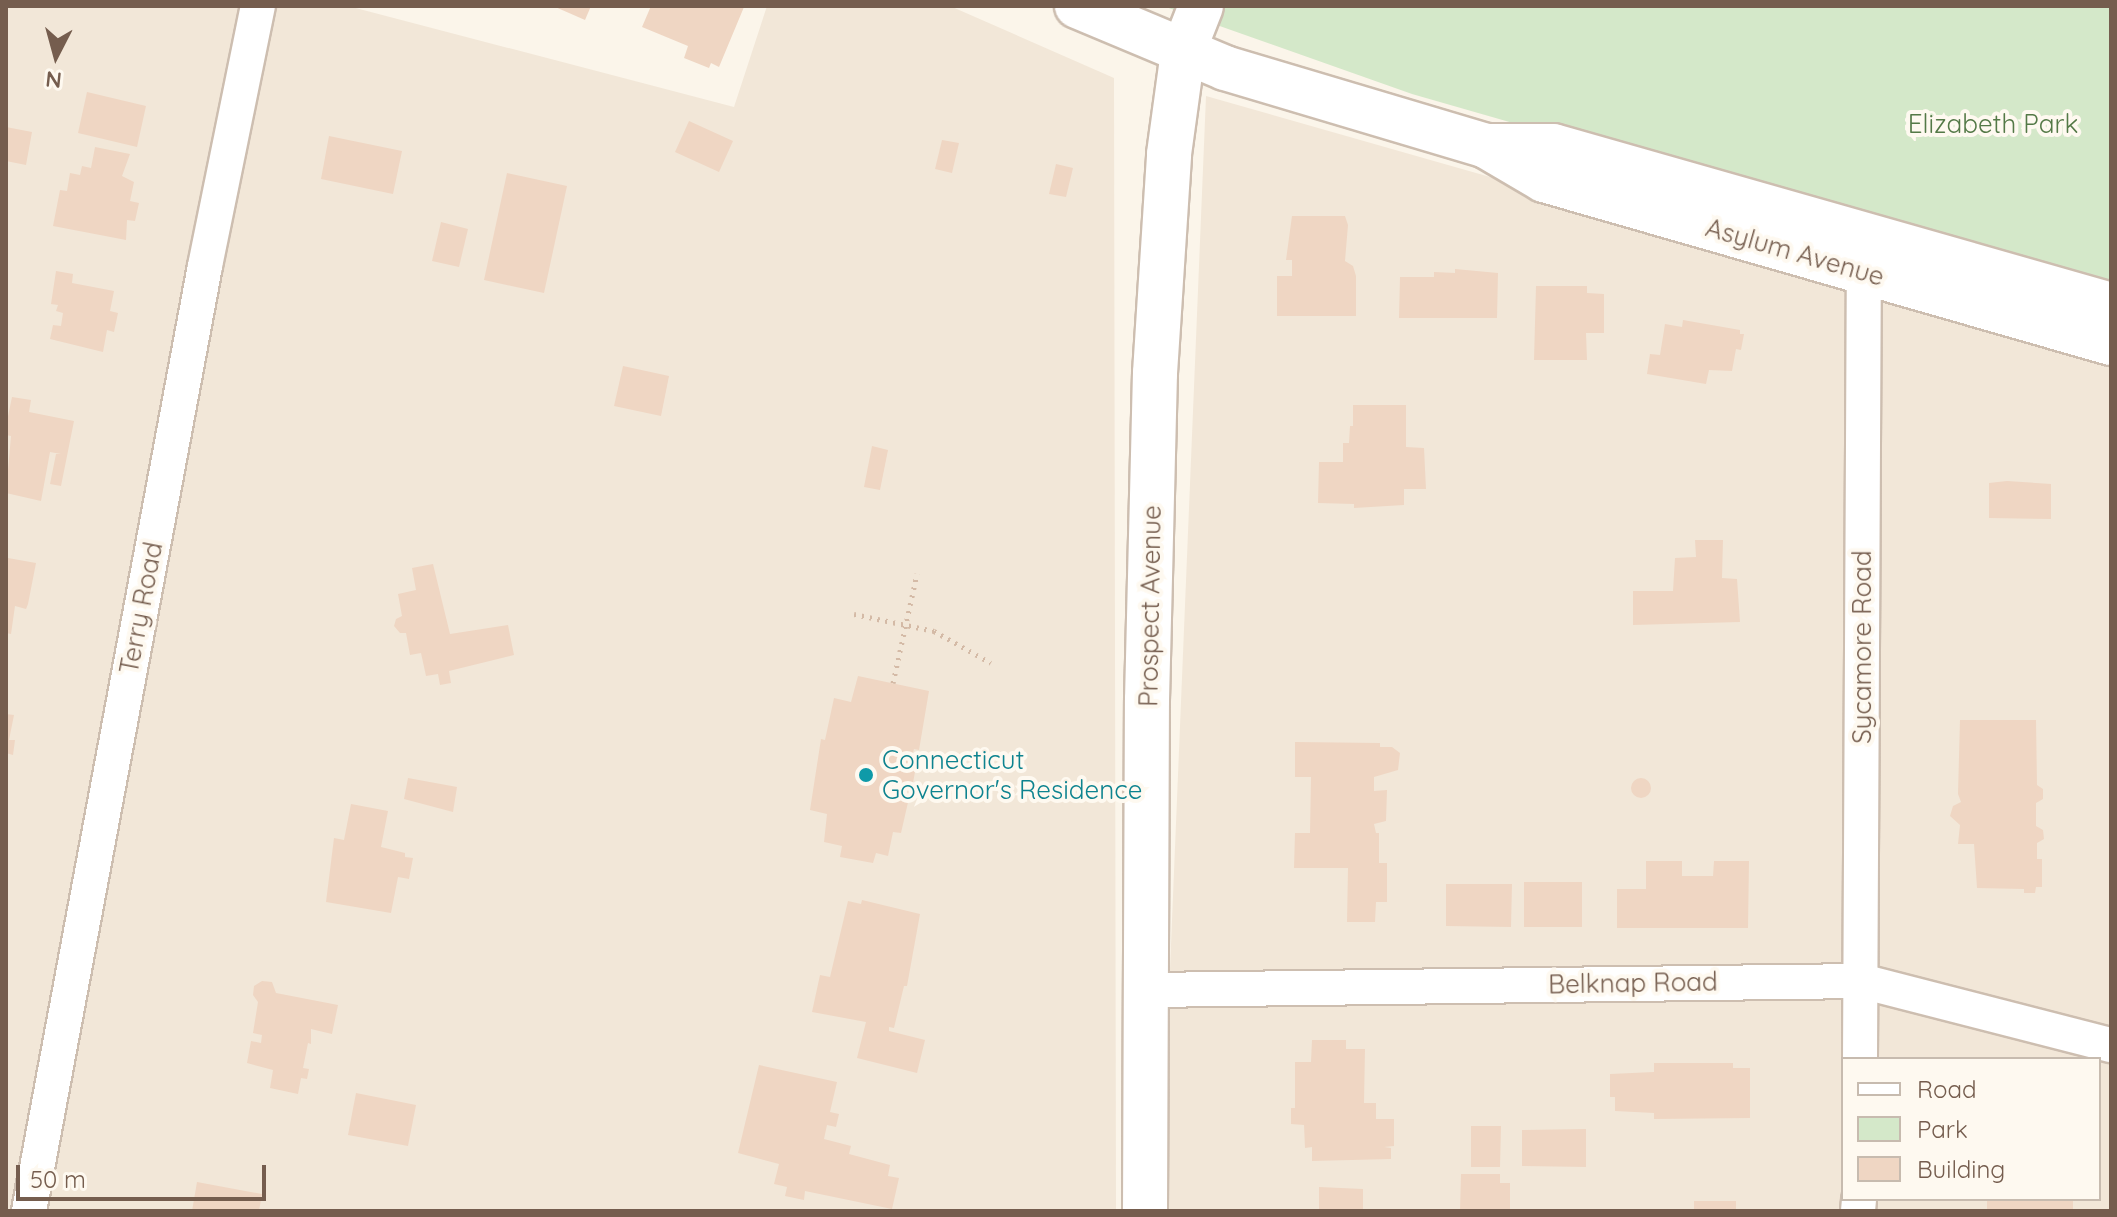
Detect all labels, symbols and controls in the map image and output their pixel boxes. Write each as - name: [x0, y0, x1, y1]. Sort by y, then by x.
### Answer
- north arrow: [16, 16, 96, 96]
- text: N: [44, 65, 63, 95]
- park label: Elizabeth Park: [1908, 108, 2078, 140]
- street label: Asylum Avenue: [1702, 212, 1888, 292]
- street label: Prospect Avenue: [1133, 505, 1167, 707]
- street label: Terry Road: [113, 539, 169, 677]
- street label: Sycamore Road: [1846, 550, 1878, 744]
- place label: Connecticut Governor's Residence: [882, 744, 1142, 806]
- marker: Connecticut Governor's Residence: [857, 766, 875, 784]
- street label: Belknap Road: [1548, 966, 1718, 1000]
- legend: [1841, 1057, 2101, 1201]
- text: Road: [1917, 1074, 1977, 1104]
- text: Park: [1917, 1114, 1968, 1144]
- scale bar: [20, 1149, 270, 1199]
- text: Building: [1917, 1154, 2005, 1184]
- text: 50 m: [30, 1164, 86, 1194]

